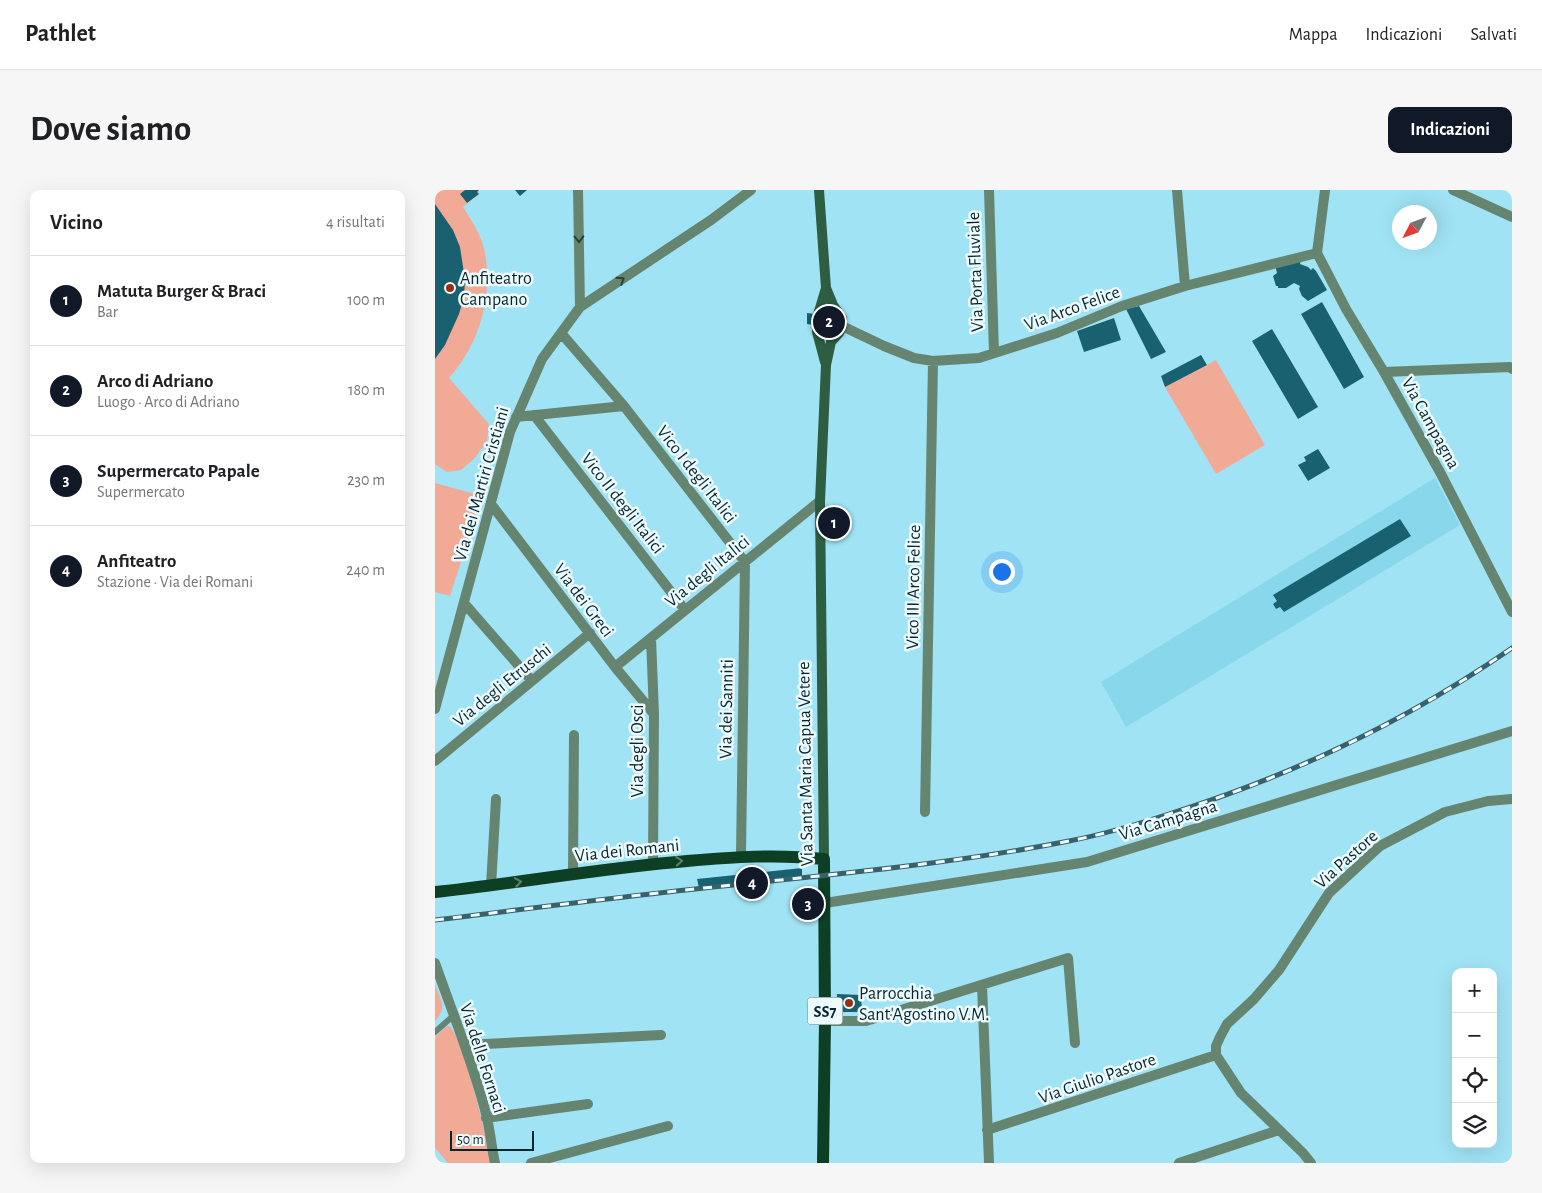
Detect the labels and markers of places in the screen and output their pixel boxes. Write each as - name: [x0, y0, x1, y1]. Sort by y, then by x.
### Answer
- place label: Anfiteatro Campano: [460, 270, 532, 309]
- marker: Anfiteatro Campano: [444, 282, 456, 294]
- pin: 2: [813, 303, 845, 341]
- pin: 1: [818, 504, 850, 542]
- pin: 4: [736, 864, 768, 902]
- pin: 3: [792, 885, 824, 923]
- place label: Parrocchia Sant'Agostino V.M.: [859, 985, 989, 1024]
- marker: Parrocchia Sant'Agostino V.M.: [843, 997, 855, 1009]

